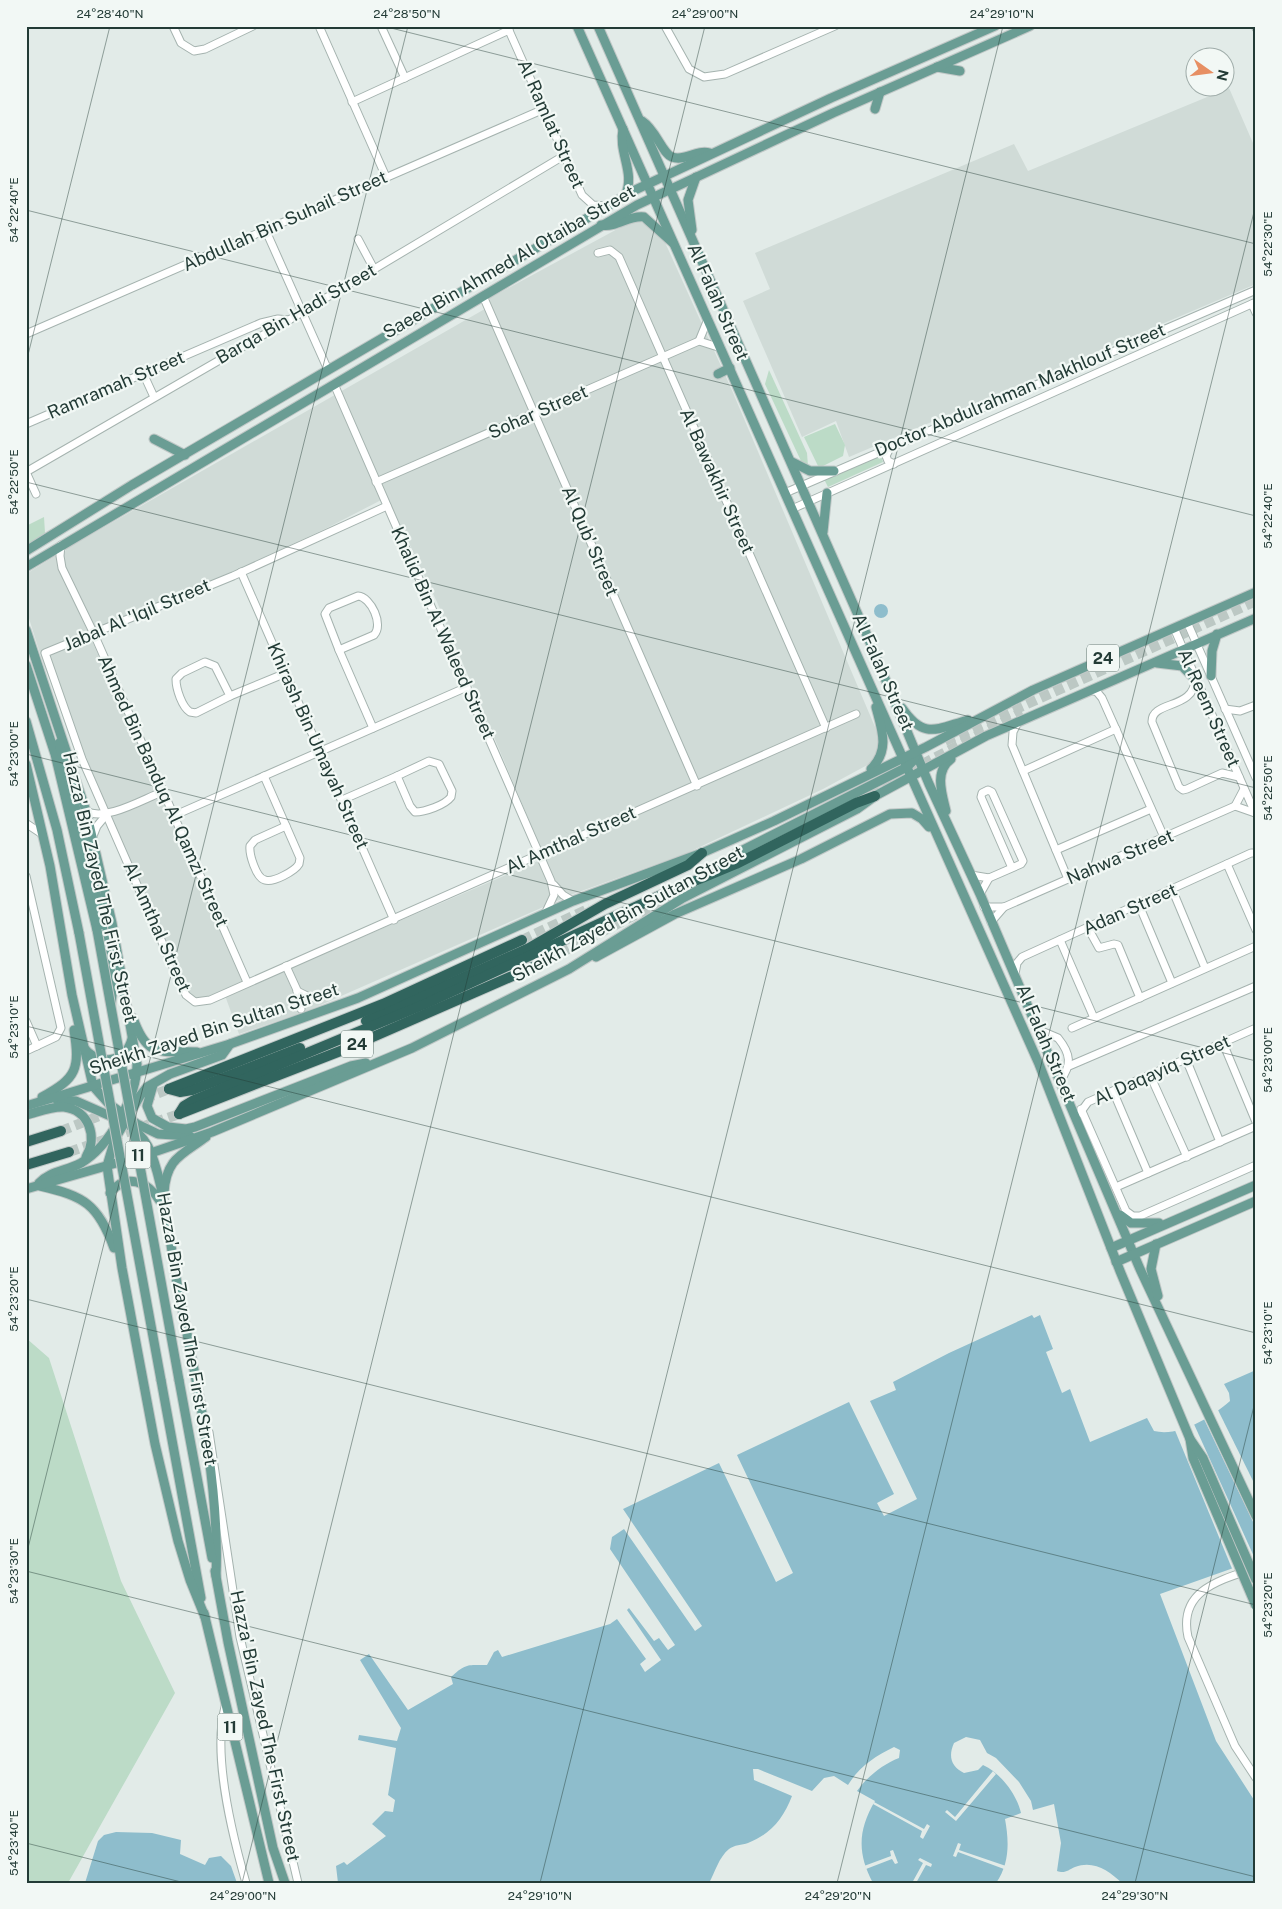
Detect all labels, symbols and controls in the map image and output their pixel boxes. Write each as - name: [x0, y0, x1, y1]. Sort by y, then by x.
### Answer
- text: 24°28'40"N: [76, 7, 144, 21]
- text: 24°28'50"N: [373, 7, 441, 21]
- text: 24°29'00"N: [672, 7, 738, 21]
- text: 24°29'10"N: [970, 7, 1034, 21]
- north arrow: [1184, 48, 1234, 98]
- street label: Al Ramlat Street: [514, 56, 589, 192]
- text: N: [1214, 68, 1232, 82]
- street label: Abdullah Bin Suhail Street: [179, 166, 390, 275]
- text: 54°22'40"E: [7, 177, 21, 243]
- street label: Saeed Bin Ahmed Al Otaiba Street: [379, 181, 639, 343]
- text: 54°22'30"E: [1261, 211, 1275, 277]
- street label: Al Falah Street: [683, 240, 754, 363]
- street label: Barqa Bin Hadi Street: [212, 259, 380, 368]
- street label: Doctor Abdulrahman Makhlouf Street: [871, 319, 1168, 461]
- street label: Ramramah Street: [44, 346, 188, 423]
- street label: Sohar Street: [485, 380, 591, 443]
- street label: Al Bawakhir Street: [676, 405, 759, 557]
- text: 54°22'50"E: [7, 449, 21, 515]
- street label: Al Qub' Street: [558, 483, 623, 599]
- text: 54°22'40"E: [1261, 483, 1275, 549]
- street label: Khalid Bin Al Waleed Street: [387, 523, 500, 742]
- street label: Jabal Al 'Iqil Street: [60, 574, 213, 655]
- street label: Al Falah Street: [848, 610, 919, 733]
- street label: Khirash Bin Umayah Street: [263, 639, 374, 852]
- road number: 24: [1087, 644, 1119, 671]
- street label: Al Reem Street: [1174, 645, 1245, 770]
- street label: Ahmed Bin Banduq Al Qamzi Street: [94, 652, 233, 930]
- text: 54°23'00"E: [7, 721, 21, 787]
- street label: Hazza' Bin Zayed The First Street: [59, 750, 142, 1024]
- text: 54°22'50"E: [1261, 755, 1275, 821]
- street label: Al Amthal Street: [502, 801, 639, 878]
- street label: Nahwa Street: [1063, 825, 1177, 889]
- street label: Sheikh Zayed Bin Sultan Street: [509, 841, 747, 986]
- street label: Al Amthal Street: [119, 858, 196, 995]
- street label: Adan Street: [1080, 878, 1180, 939]
- street label: Sheikh Zayed Bin Sultan Street: [86, 978, 341, 1079]
- street label: Al Falah Street: [1012, 981, 1081, 1105]
- text: 54°23'10"E: [7, 995, 21, 1059]
- text: 54°23'00"E: [1261, 1027, 1275, 1093]
- road number: 24: [341, 1030, 373, 1058]
- street label: Al Daqayiq Street: [1090, 1030, 1233, 1109]
- road number: 11: [126, 1142, 150, 1168]
- street label: Hazza' Bin Zayed The First Street: [153, 1191, 222, 1467]
- text: 54°23'20"E: [7, 1266, 21, 1332]
- text: 54°23'10"E: [1261, 1301, 1275, 1365]
- text: 54°23'30"E: [7, 1538, 21, 1604]
- text: 54°23'20"E: [1261, 1572, 1275, 1638]
- street label: Hazza' Bin Zayed The First Street: [226, 1588, 305, 1864]
- road number: 11: [218, 1714, 242, 1740]
- text: 54°23'40"E: [7, 1810, 21, 1876]
- text: 24°29'00"N: [210, 1889, 276, 1903]
- text: 24°29'10"N: [508, 1889, 572, 1903]
- text: 24°29'20"N: [805, 1889, 871, 1903]
- text: 24°29'30"N: [1102, 1889, 1168, 1903]

